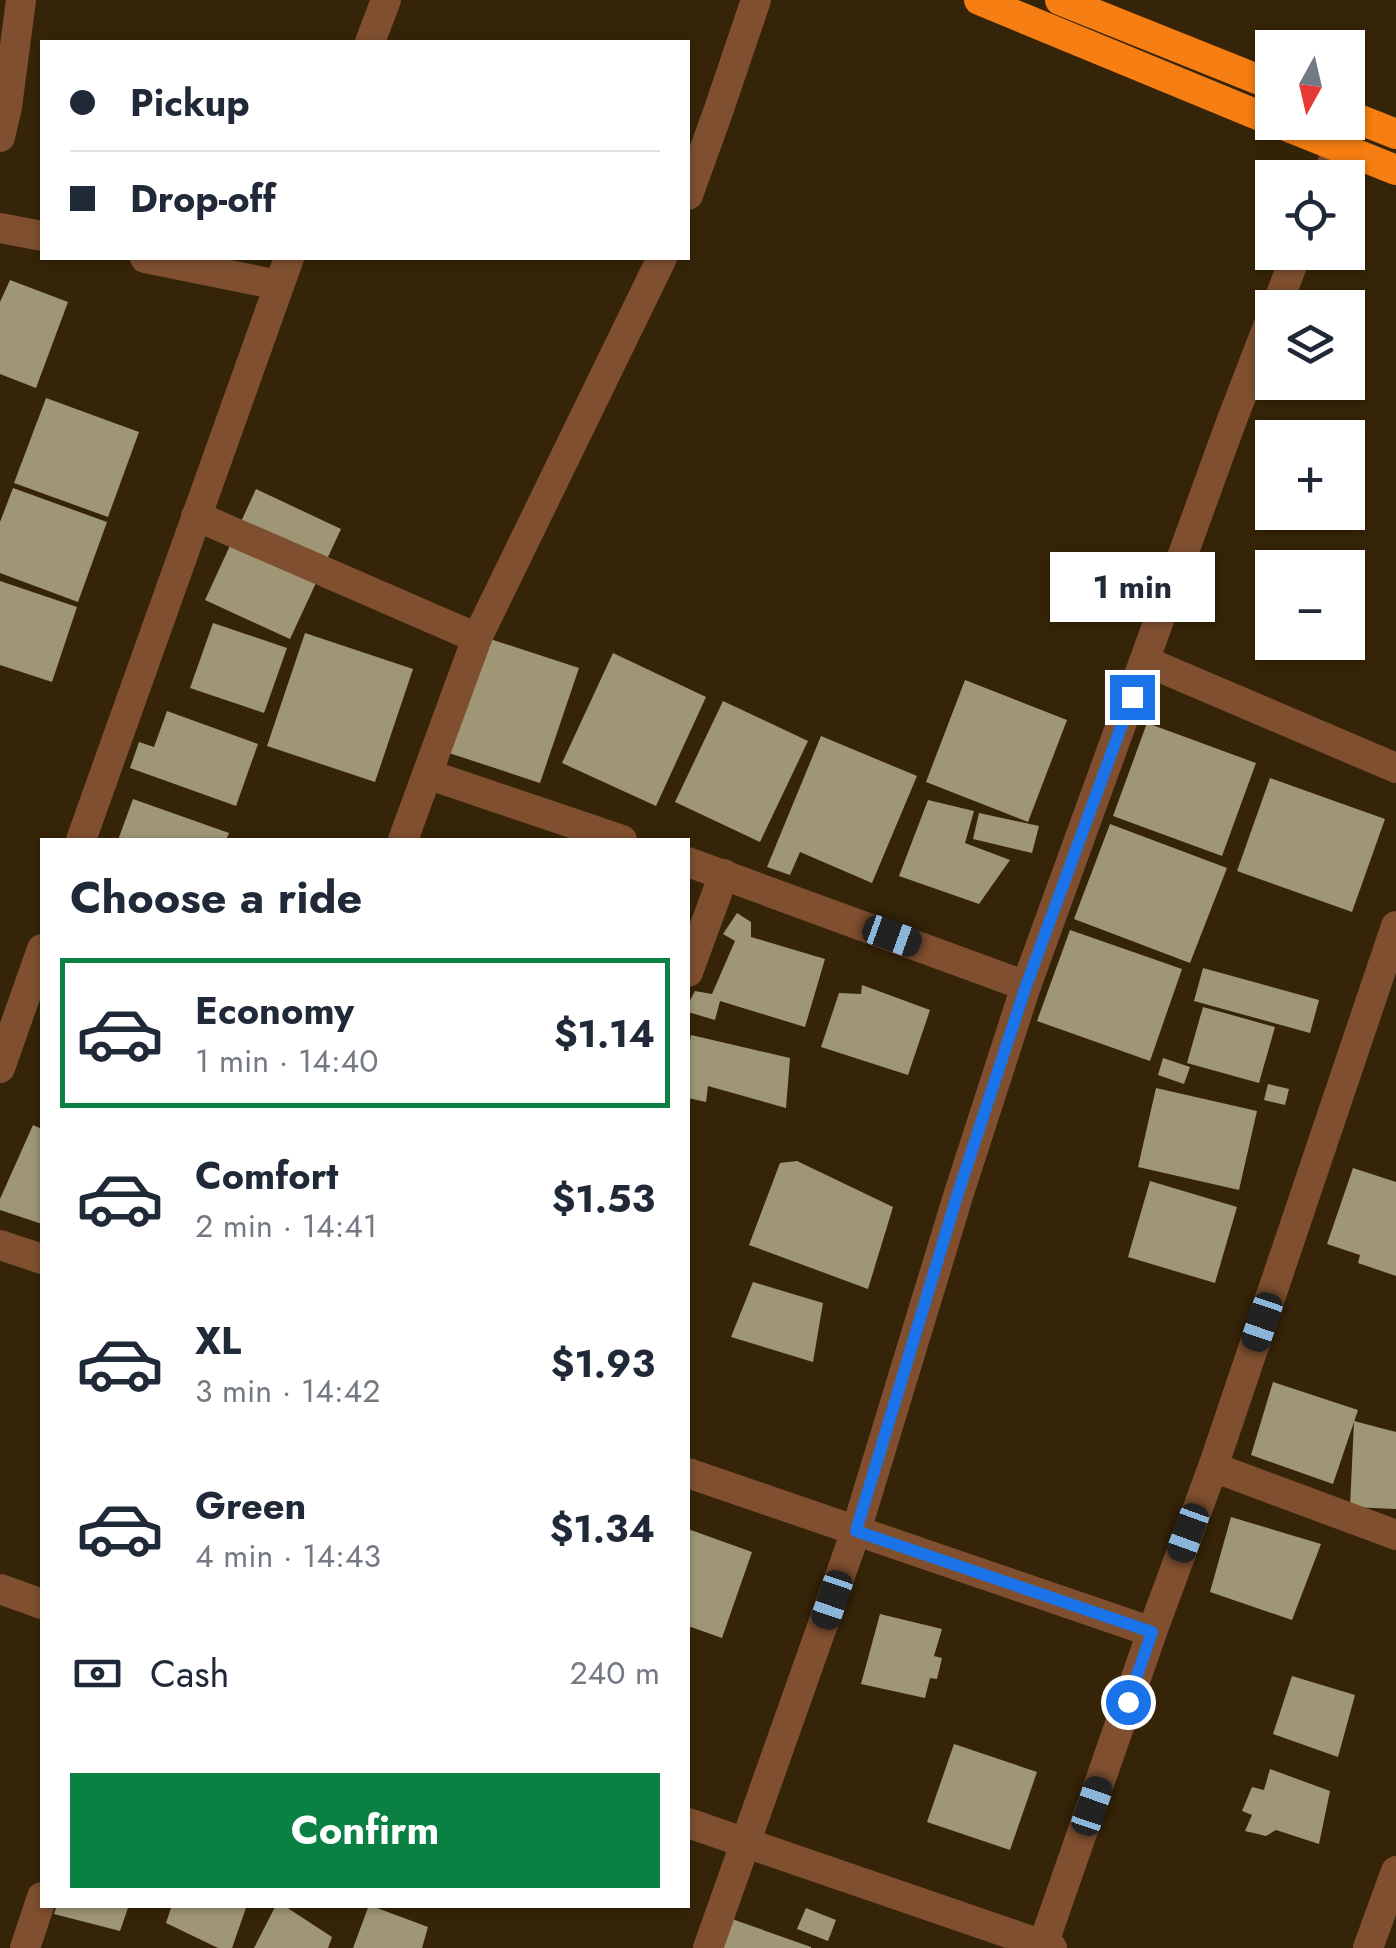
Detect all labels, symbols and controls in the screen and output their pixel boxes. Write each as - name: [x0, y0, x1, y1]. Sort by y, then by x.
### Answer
- north arrow: [1255, 30, 1365, 140]
- map controls: [1255, 30, 1365, 660]
- text: Pickup: [130, 75, 250, 130]
- button: locate: [1255, 160, 1365, 270]
- text: Drop-off: [130, 171, 276, 226]
- button: layers: [1255, 290, 1365, 400]
- button: +: [1255, 420, 1365, 530]
- button: −: [1255, 550, 1365, 660]
- callout: 1 min: [1050, 552, 1214, 622]
- text: 1 min: [1093, 564, 1172, 610]
- route end: [1110, 675, 1155, 720]
- text: Choose a ride: [70, 865, 362, 930]
- car: [859, 912, 925, 960]
- text: Economy: [195, 983, 354, 1038]
- icon: car: [75, 988, 165, 1078]
- text: $1.14: [554, 1006, 655, 1061]
- text: 1 min · 14:40: [195, 1038, 378, 1084]
- text: Comfort: [195, 1148, 338, 1203]
- icon: car: [75, 1153, 165, 1243]
- text: $1.53: [552, 1171, 655, 1226]
- text: 2 min · 14:41: [195, 1203, 377, 1249]
- car: [1238, 1289, 1286, 1355]
- text: XL: [195, 1313, 241, 1368]
- icon: car: [75, 1318, 165, 1408]
- text: $1.93: [551, 1336, 655, 1391]
- text: 3 min · 14:42: [195, 1368, 380, 1414]
- text: Green: [195, 1478, 306, 1533]
- icon: car: [75, 1483, 165, 1573]
- car: [1164, 1500, 1212, 1566]
- text: $1.34: [550, 1501, 655, 1556]
- text: 4 min · 14:43: [195, 1533, 381, 1579]
- car: [808, 1567, 856, 1633]
- icon: cash: [70, 1646, 125, 1701]
- text: Cash: [150, 1646, 230, 1701]
- text: 240 m: [569, 1650, 660, 1696]
- route start: [1106, 1680, 1151, 1725]
- button: Confirm: [70, 1773, 660, 1888]
- car: [1068, 1773, 1116, 1839]

